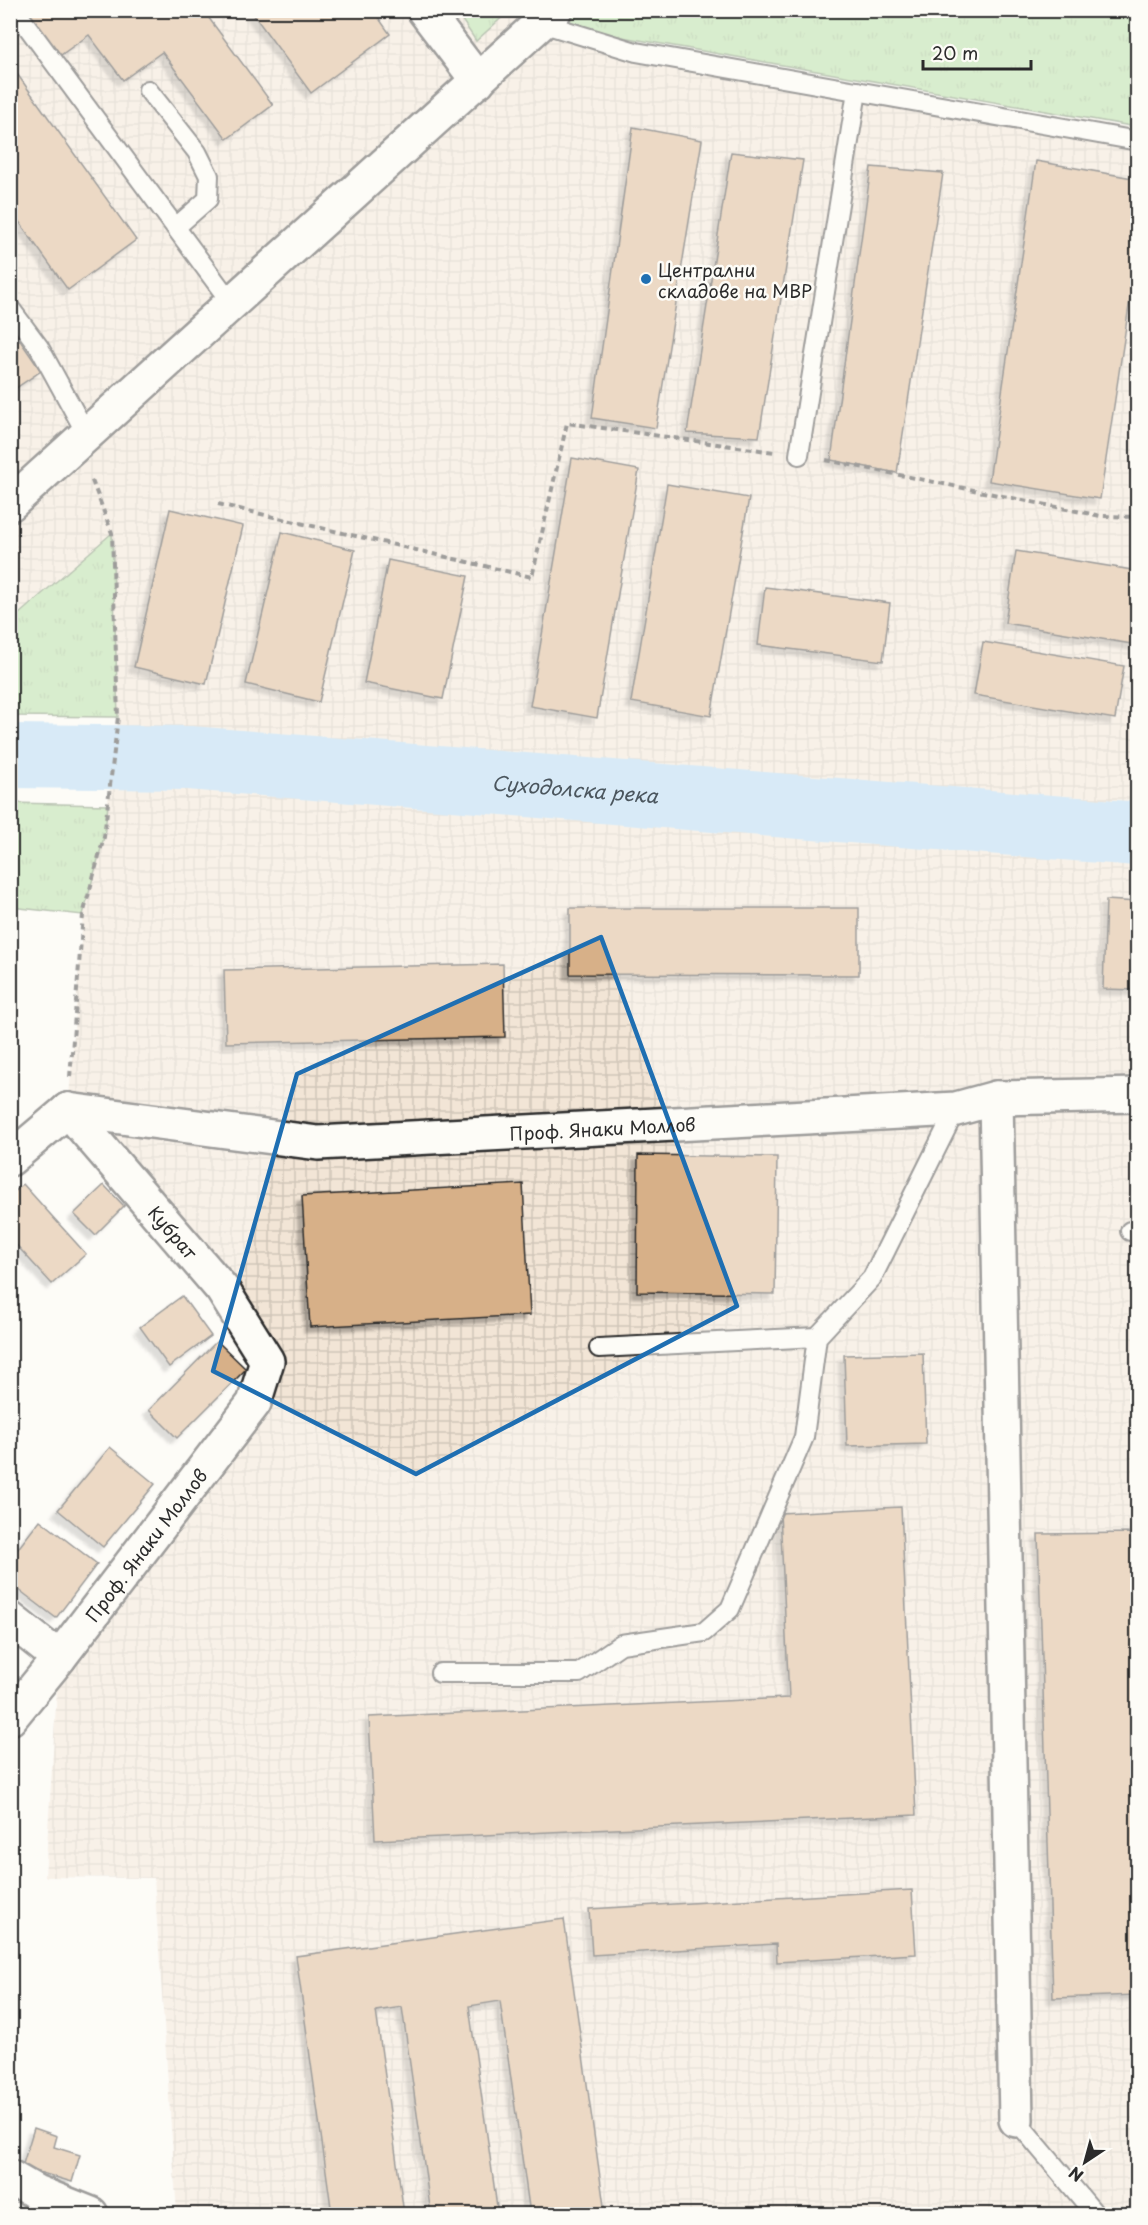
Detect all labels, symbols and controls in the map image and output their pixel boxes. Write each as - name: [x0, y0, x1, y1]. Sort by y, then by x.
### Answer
- scale bar: [923, 33, 1031, 71]
- text: 20 m: [932, 39, 978, 66]
- place label: Централни складове на МВР: [658, 256, 812, 304]
- marker: Централни складове на МВР: [639, 272, 653, 286]
- water label: Суходолска река: [490, 767, 660, 811]
- street label: Проф. Янаки Моллов: [509, 1109, 696, 1146]
- street label: Кубрат: [142, 1199, 205, 1265]
- street label: Проф. Янаки Моллов: [78, 1462, 213, 1627]
- north arrow: [1055, 2132, 1115, 2192]
- text: N: [1063, 2162, 1088, 2188]

